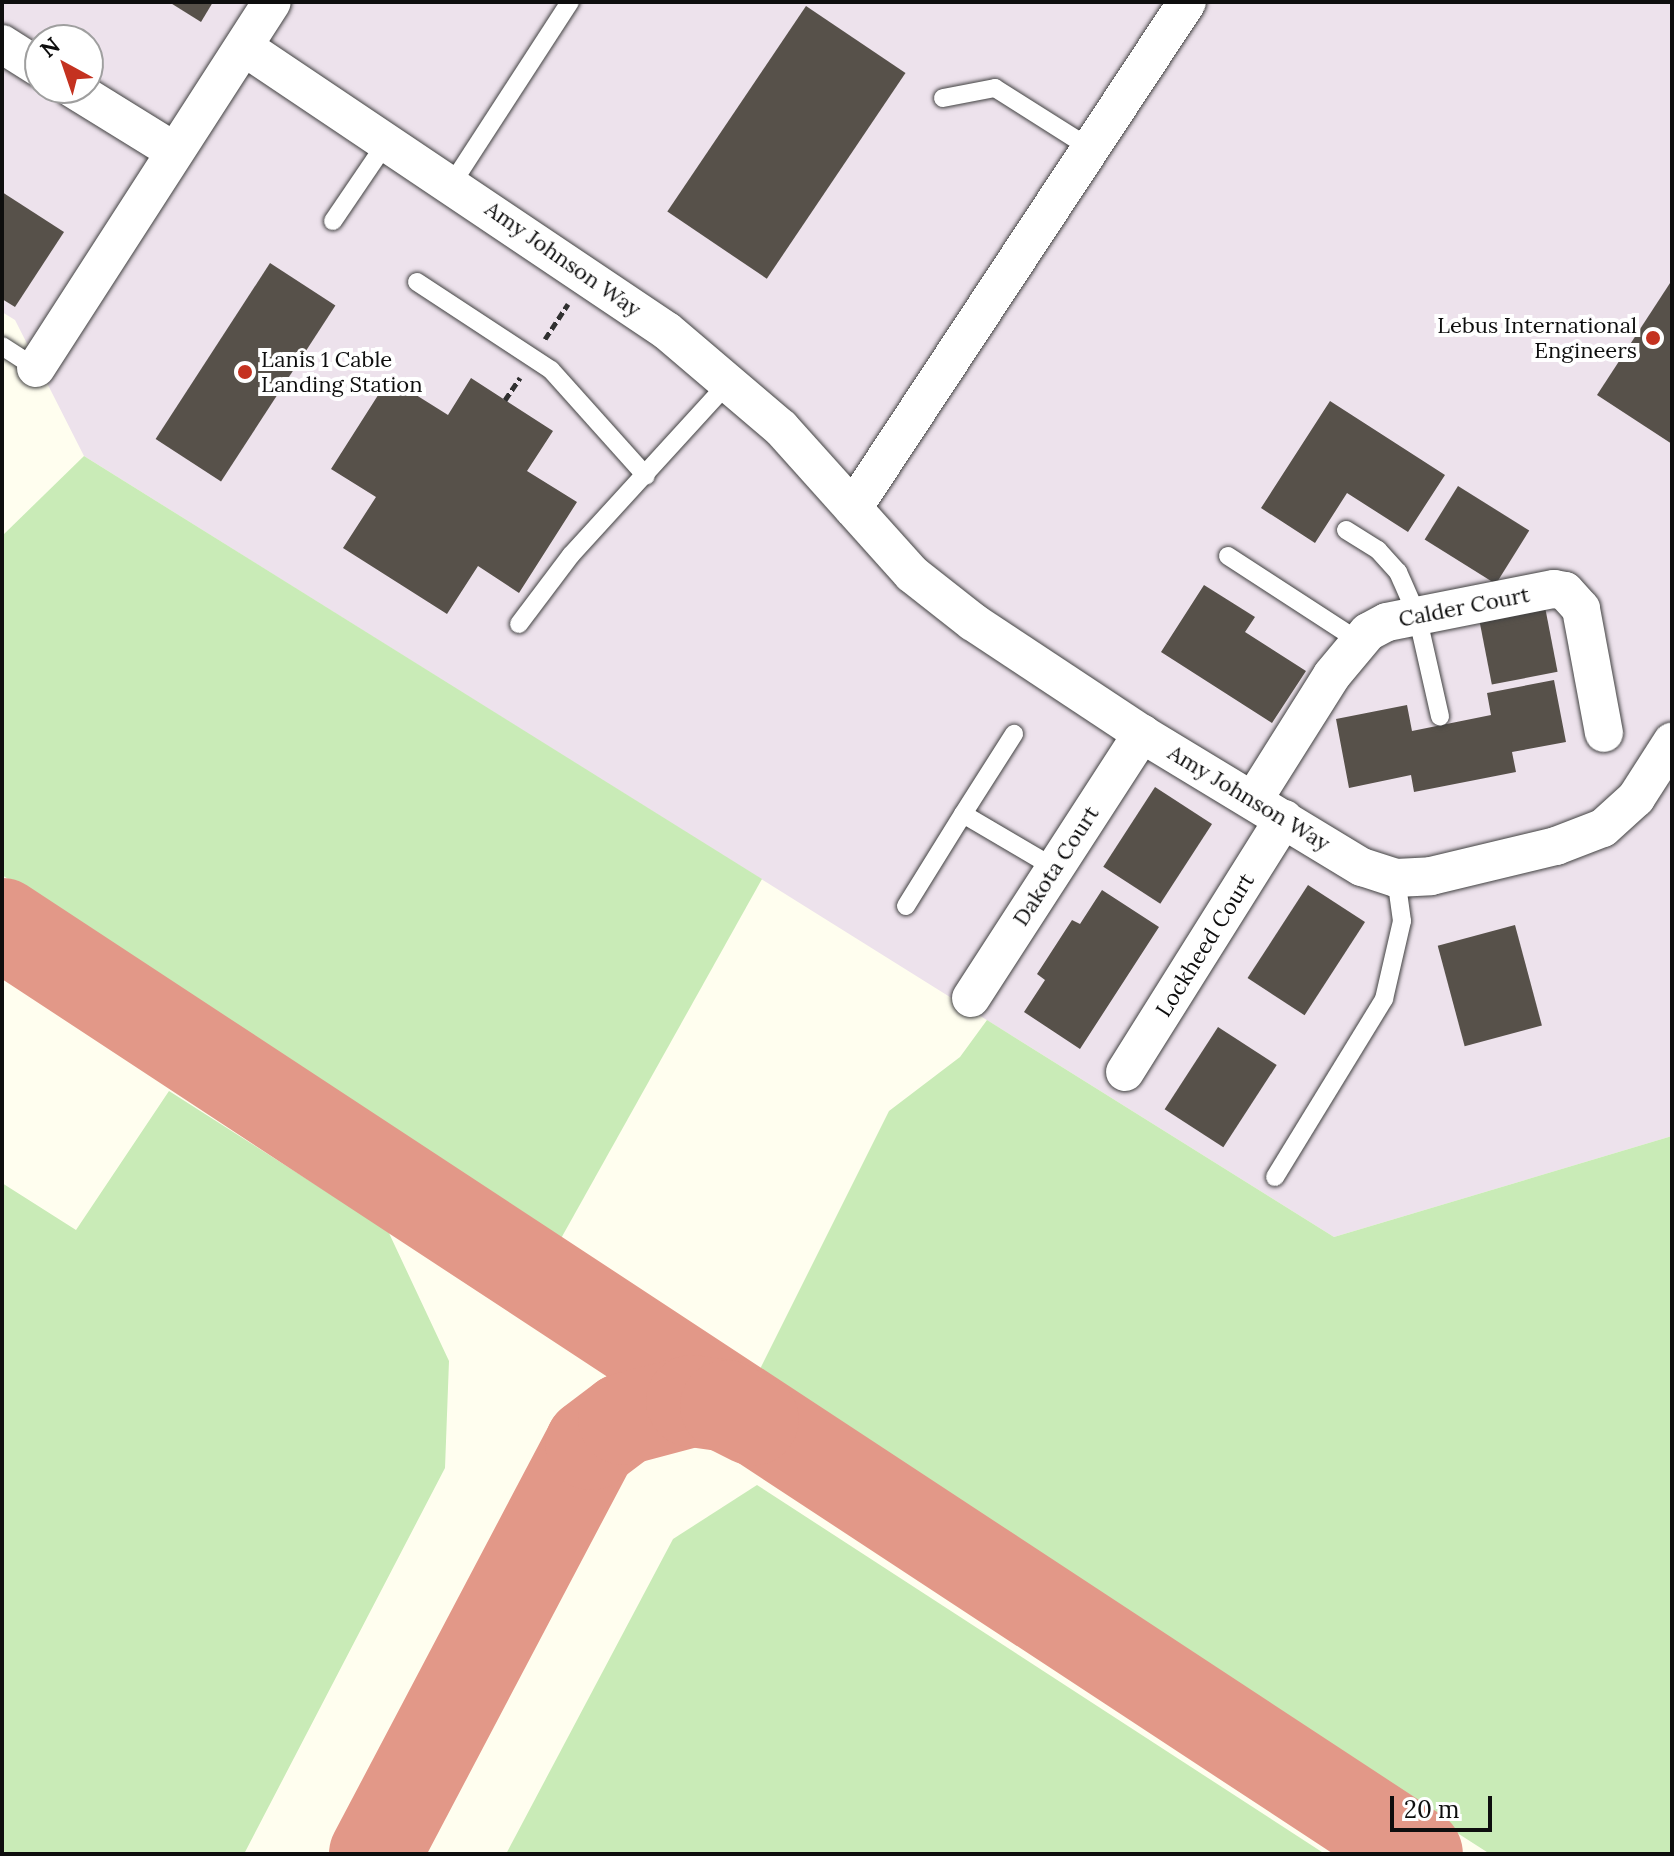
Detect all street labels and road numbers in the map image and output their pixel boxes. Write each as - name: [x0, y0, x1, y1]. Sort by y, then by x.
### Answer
- street label: Amy Johnson Way: [480, 195, 646, 323]
- street label: Calder Court: [1396, 581, 1532, 633]
- street label: Amy Johnson Way: [1163, 739, 1335, 857]
- street label: Dakota Court: [1008, 801, 1104, 931]
- street label: Lockheed Court: [1150, 868, 1260, 1022]

